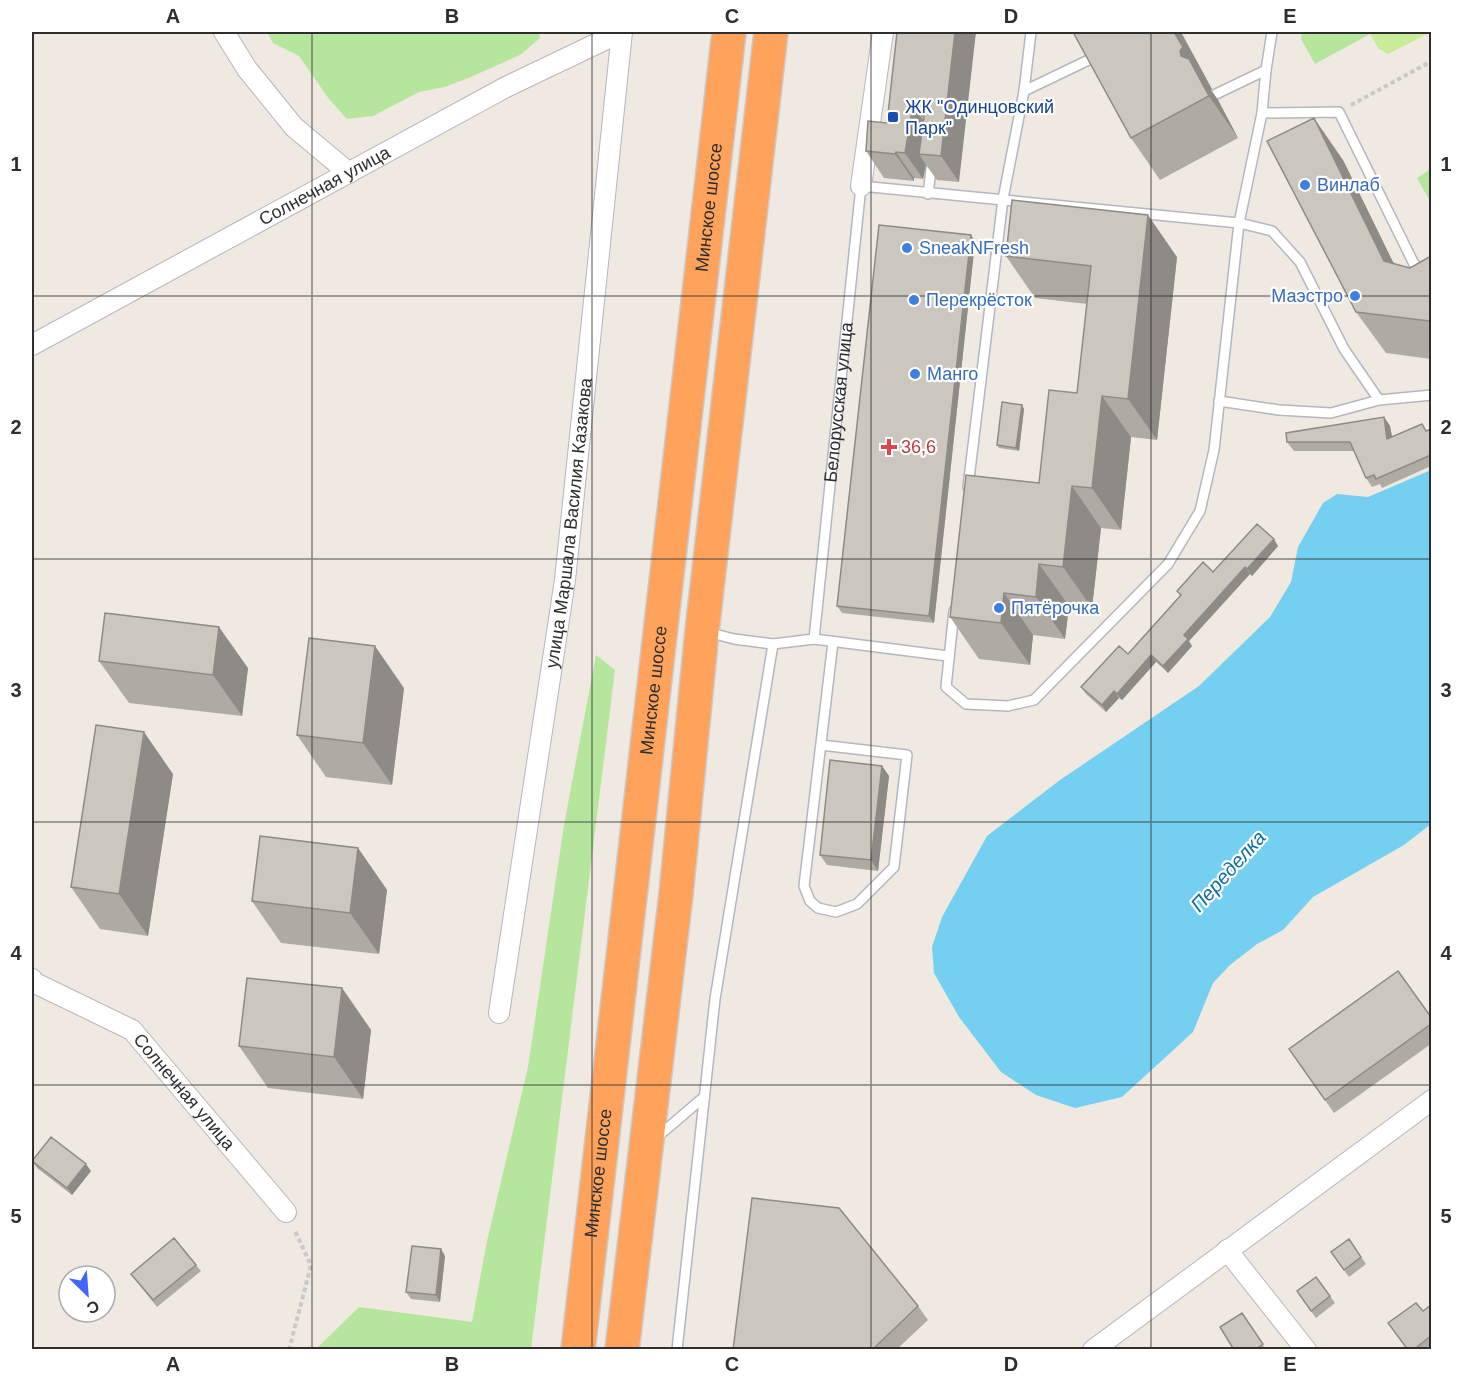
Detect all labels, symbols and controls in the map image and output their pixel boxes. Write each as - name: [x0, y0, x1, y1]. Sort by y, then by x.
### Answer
- text: A: [166, 5, 180, 27]
- text: B: [445, 5, 459, 27]
- text: C: [725, 5, 739, 27]
- text: D: [1004, 5, 1018, 27]
- text: E: [1283, 5, 1297, 27]
- place label: ЖК "Одинцовский Парк": [905, 97, 1054, 138]
- marker: ЖК "Одинцовский Парк": [886, 110, 900, 124]
- street label: Солнечная улица: [256, 142, 394, 230]
- street label: Минское шоссе: [692, 142, 726, 273]
- text: 1: [10, 153, 22, 175]
- text: 1: [1440, 153, 1452, 175]
- place label: Винлаб: [1317, 175, 1380, 195]
- marker: Винлаб: [1298, 178, 1312, 192]
- place label: SneakNFresh: [919, 238, 1029, 258]
- marker: SneakNFresh: [900, 241, 914, 255]
- place label: Маэстро: [1271, 286, 1343, 306]
- marker: Маэстро: [1348, 289, 1362, 303]
- place label: Перекрёсток: [926, 290, 1032, 310]
- marker: Перекрёсток: [907, 293, 921, 307]
- street label: Белорусская улица: [820, 320, 857, 483]
- place label: Манго: [927, 364, 978, 384]
- marker: Манго: [908, 367, 922, 381]
- street label: улица Маршала Василия Казакова: [542, 376, 596, 670]
- text: 2: [10, 416, 22, 438]
- text: 2: [1440, 416, 1452, 438]
- place label: 36,6: [901, 437, 936, 457]
- marker: 36,6: [882, 440, 896, 454]
- place label: Пятёрочка: [1011, 598, 1100, 618]
- marker: Пятёрочка: [992, 601, 1006, 615]
- street label: Минское шоссе: [636, 625, 671, 756]
- text: 3: [10, 679, 22, 701]
- text: 3: [1440, 679, 1452, 701]
- water label: Переделка: [1186, 826, 1270, 916]
- text: 4: [10, 942, 22, 964]
- text: 4: [1440, 942, 1452, 964]
- street label: Солнечная улица: [129, 1029, 240, 1155]
- street label: Минское шоссе: [581, 1108, 616, 1239]
- text: 5: [10, 1205, 22, 1227]
- text: 5: [1440, 1205, 1452, 1227]
- north arrow: [57, 1264, 117, 1324]
- text: С: [84, 1297, 102, 1317]
- text: A: [166, 1353, 180, 1375]
- text: B: [445, 1353, 459, 1375]
- text: C: [725, 1353, 739, 1375]
- text: D: [1004, 1353, 1018, 1375]
- text: E: [1283, 1353, 1297, 1375]

